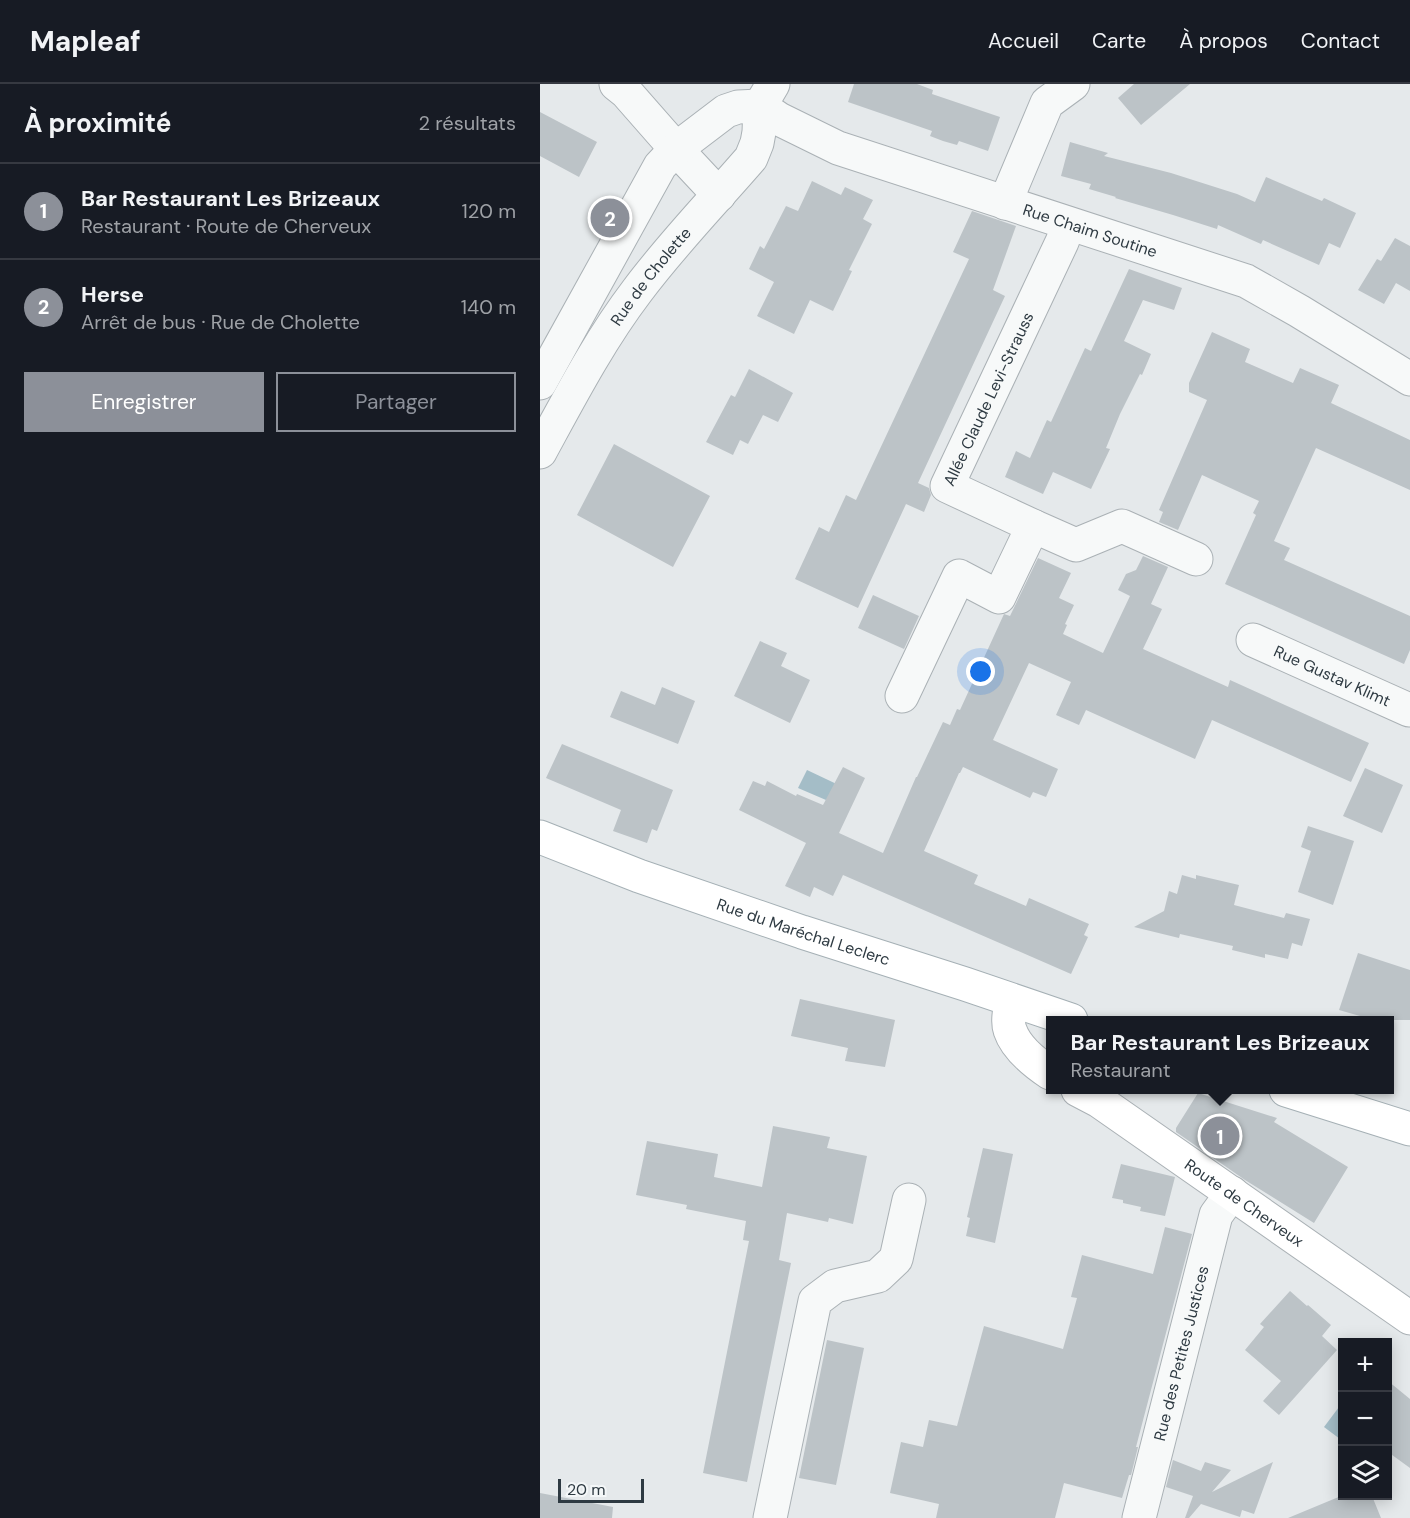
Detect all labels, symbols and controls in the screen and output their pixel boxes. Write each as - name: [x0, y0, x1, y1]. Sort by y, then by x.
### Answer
- text: Mapleaf: [30, 23, 141, 60]
- text: Accueil: [988, 27, 1059, 55]
- text: Carte: [1092, 27, 1146, 55]
- text: À propos: [1179, 27, 1268, 55]
- text: Contact: [1301, 27, 1380, 55]
- text: À proximité: [24, 106, 171, 140]
- text: 2 résultats: [419, 110, 516, 136]
- text: Bar Restaurant Les Brizeaux: [81, 184, 380, 213]
- pin: 2: [590, 196, 630, 240]
- text: 1: [40, 198, 47, 224]
- text: 120 m: [462, 198, 516, 224]
- street label: Rue Chaim Soutine: [1020, 198, 1160, 262]
- text: Restaurant · Route de Cherveux: [81, 213, 371, 239]
- street label: Rue de Cholette: [605, 223, 695, 329]
- text: Herse: [81, 280, 144, 309]
- text: 2: [38, 294, 49, 320]
- text: 140 m: [461, 294, 516, 320]
- street label: Allée Claude Levi-Strauss: [938, 308, 1038, 489]
- text: Arrêt de bus · Rue de Cholette: [81, 309, 360, 335]
- button: Enregistrer: [24, 372, 264, 432]
- button: Partager: [276, 372, 516, 432]
- street label: Rue Gustav Klimt: [1271, 640, 1394, 711]
- your location: [966, 657, 995, 686]
- street label: Rue du Maréchal Leclerc: [714, 893, 893, 970]
- popup: [1046, 1016, 1394, 1094]
- text: Bar Restaurant Les Brizeaux: [1070, 1028, 1370, 1057]
- text: Restaurant: [1070, 1057, 1171, 1083]
- pin: 1: [1200, 1114, 1240, 1158]
- street label: Route de Cherveux: [1181, 1154, 1308, 1251]
- street label: Rue des Petites Justices: [1149, 1263, 1213, 1443]
- map controls: [1338, 1338, 1392, 1500]
- button: +: [1338, 1338, 1392, 1392]
- button: −: [1338, 1392, 1392, 1446]
- button: layers: [1338, 1446, 1392, 1500]
- scale bar: [558, 1476, 644, 1504]
- text: 20 m: [567, 1479, 606, 1500]

